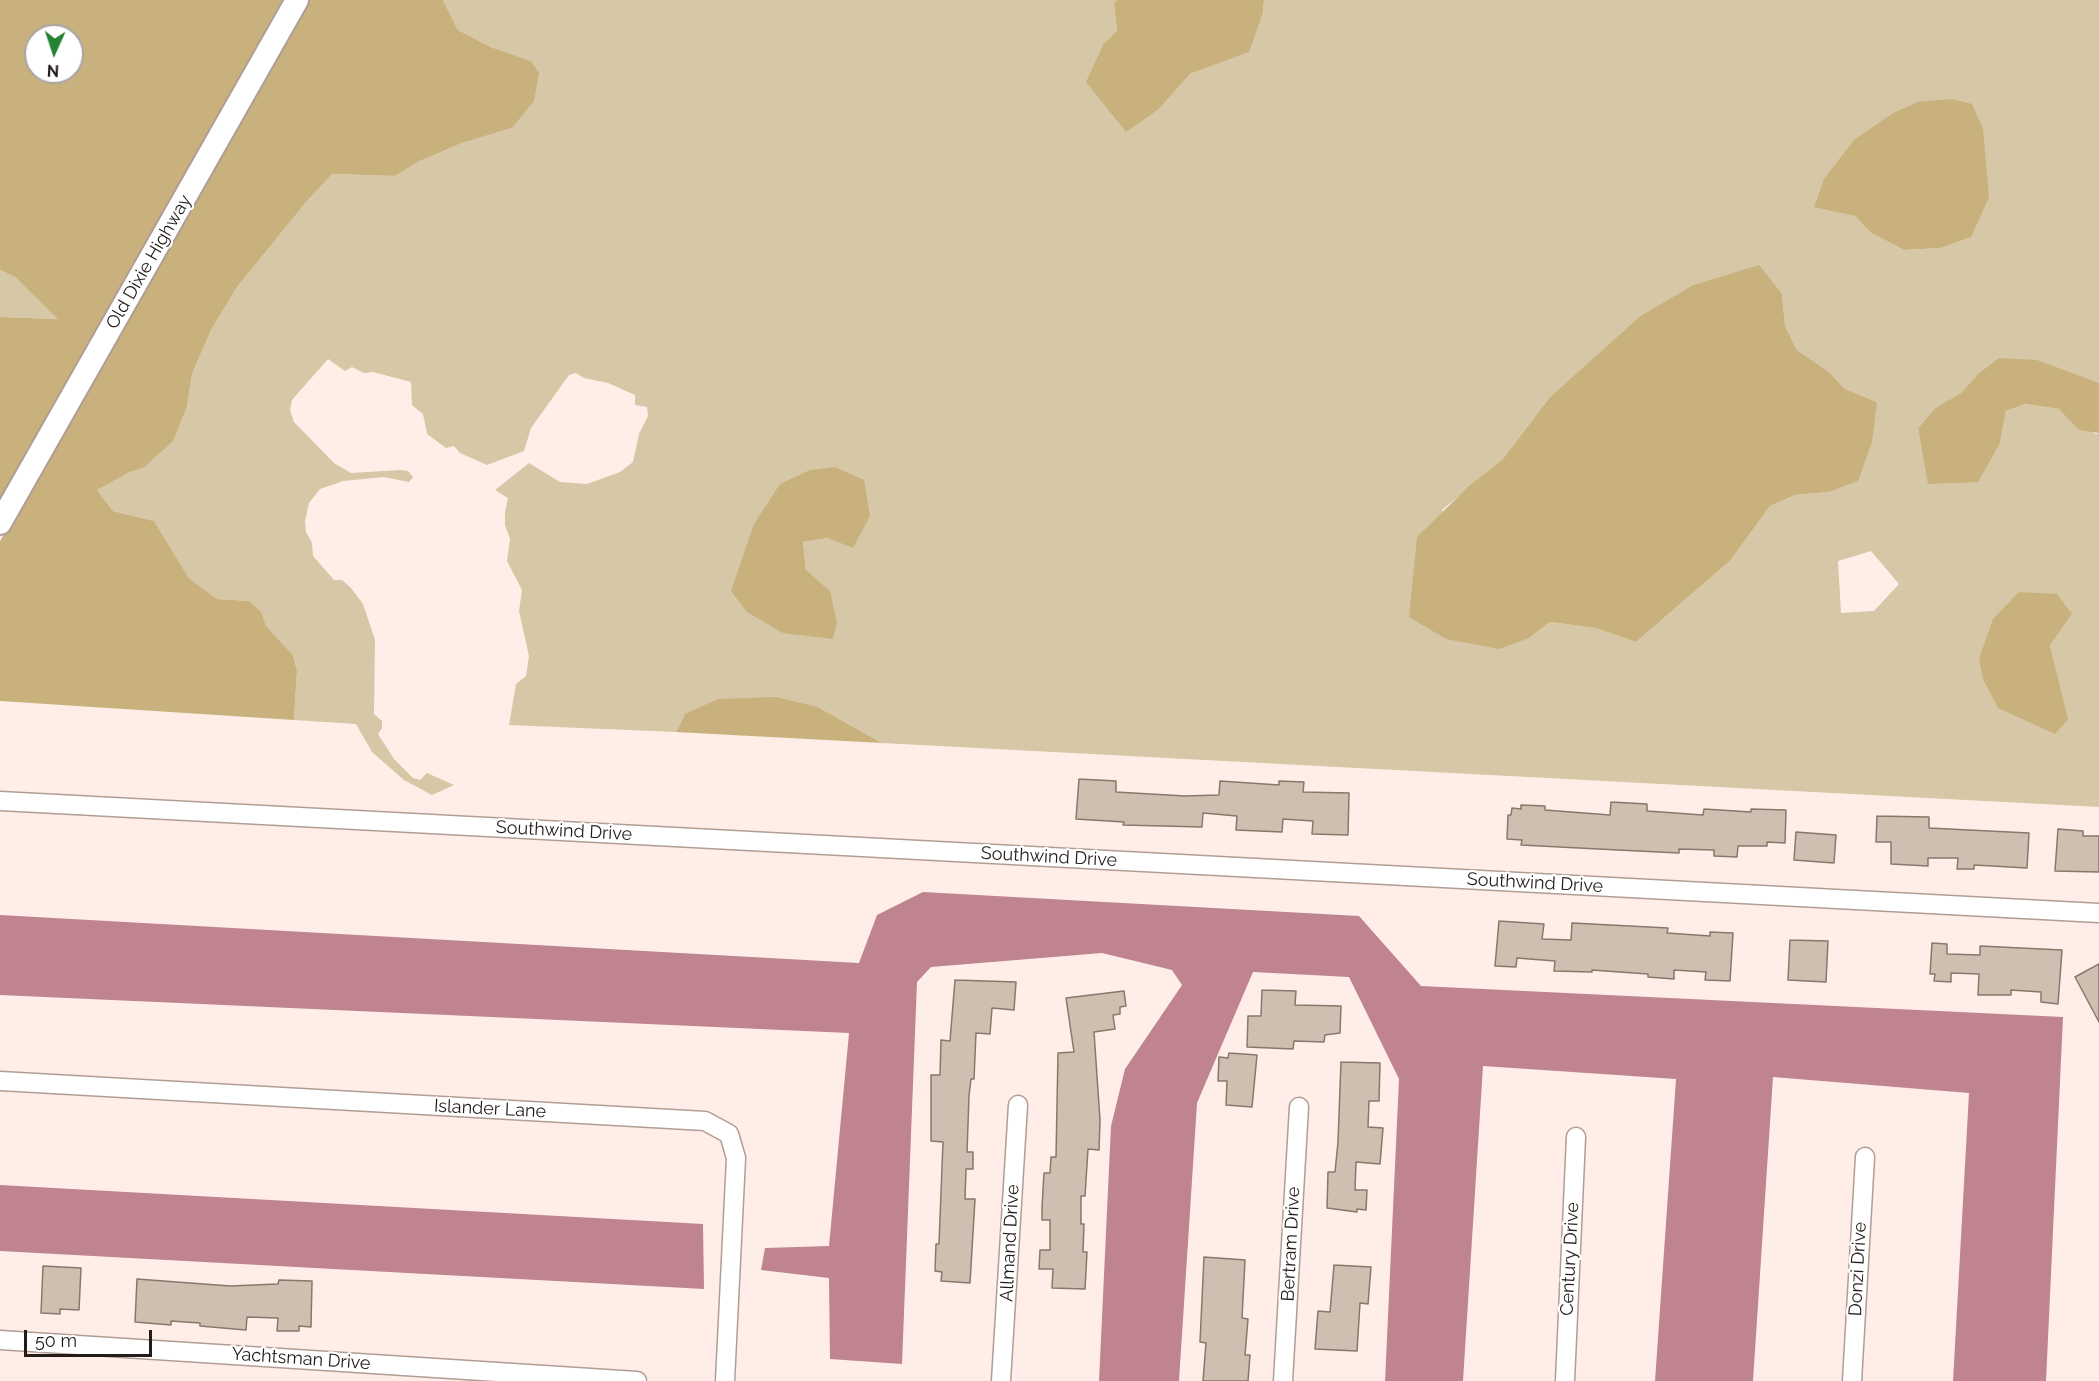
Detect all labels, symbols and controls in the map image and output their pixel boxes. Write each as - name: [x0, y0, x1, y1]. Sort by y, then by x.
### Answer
- north arrow: [24, 24, 84, 84]
- text: N: [47, 61, 60, 80]
- street label: Old Dixie Highway: [102, 191, 196, 333]
- street label: Southwind Drive: [495, 817, 633, 845]
- street label: Southwind Drive: [980, 843, 1118, 871]
- street label: Southwind Drive: [1466, 869, 1604, 897]
- street label: Islander Lane: [433, 1095, 547, 1123]
- street label: Allmand Drive: [996, 1184, 1024, 1302]
- street label: Bertram Drive: [1277, 1186, 1305, 1302]
- street label: Century Drive: [1556, 1202, 1584, 1316]
- street label: Donzi Drive: [1845, 1221, 1871, 1317]
- scale bar: [27, 1318, 154, 1356]
- text: 50 m: [35, 1330, 77, 1351]
- street label: Yachtsman Drive: [231, 1343, 371, 1375]

